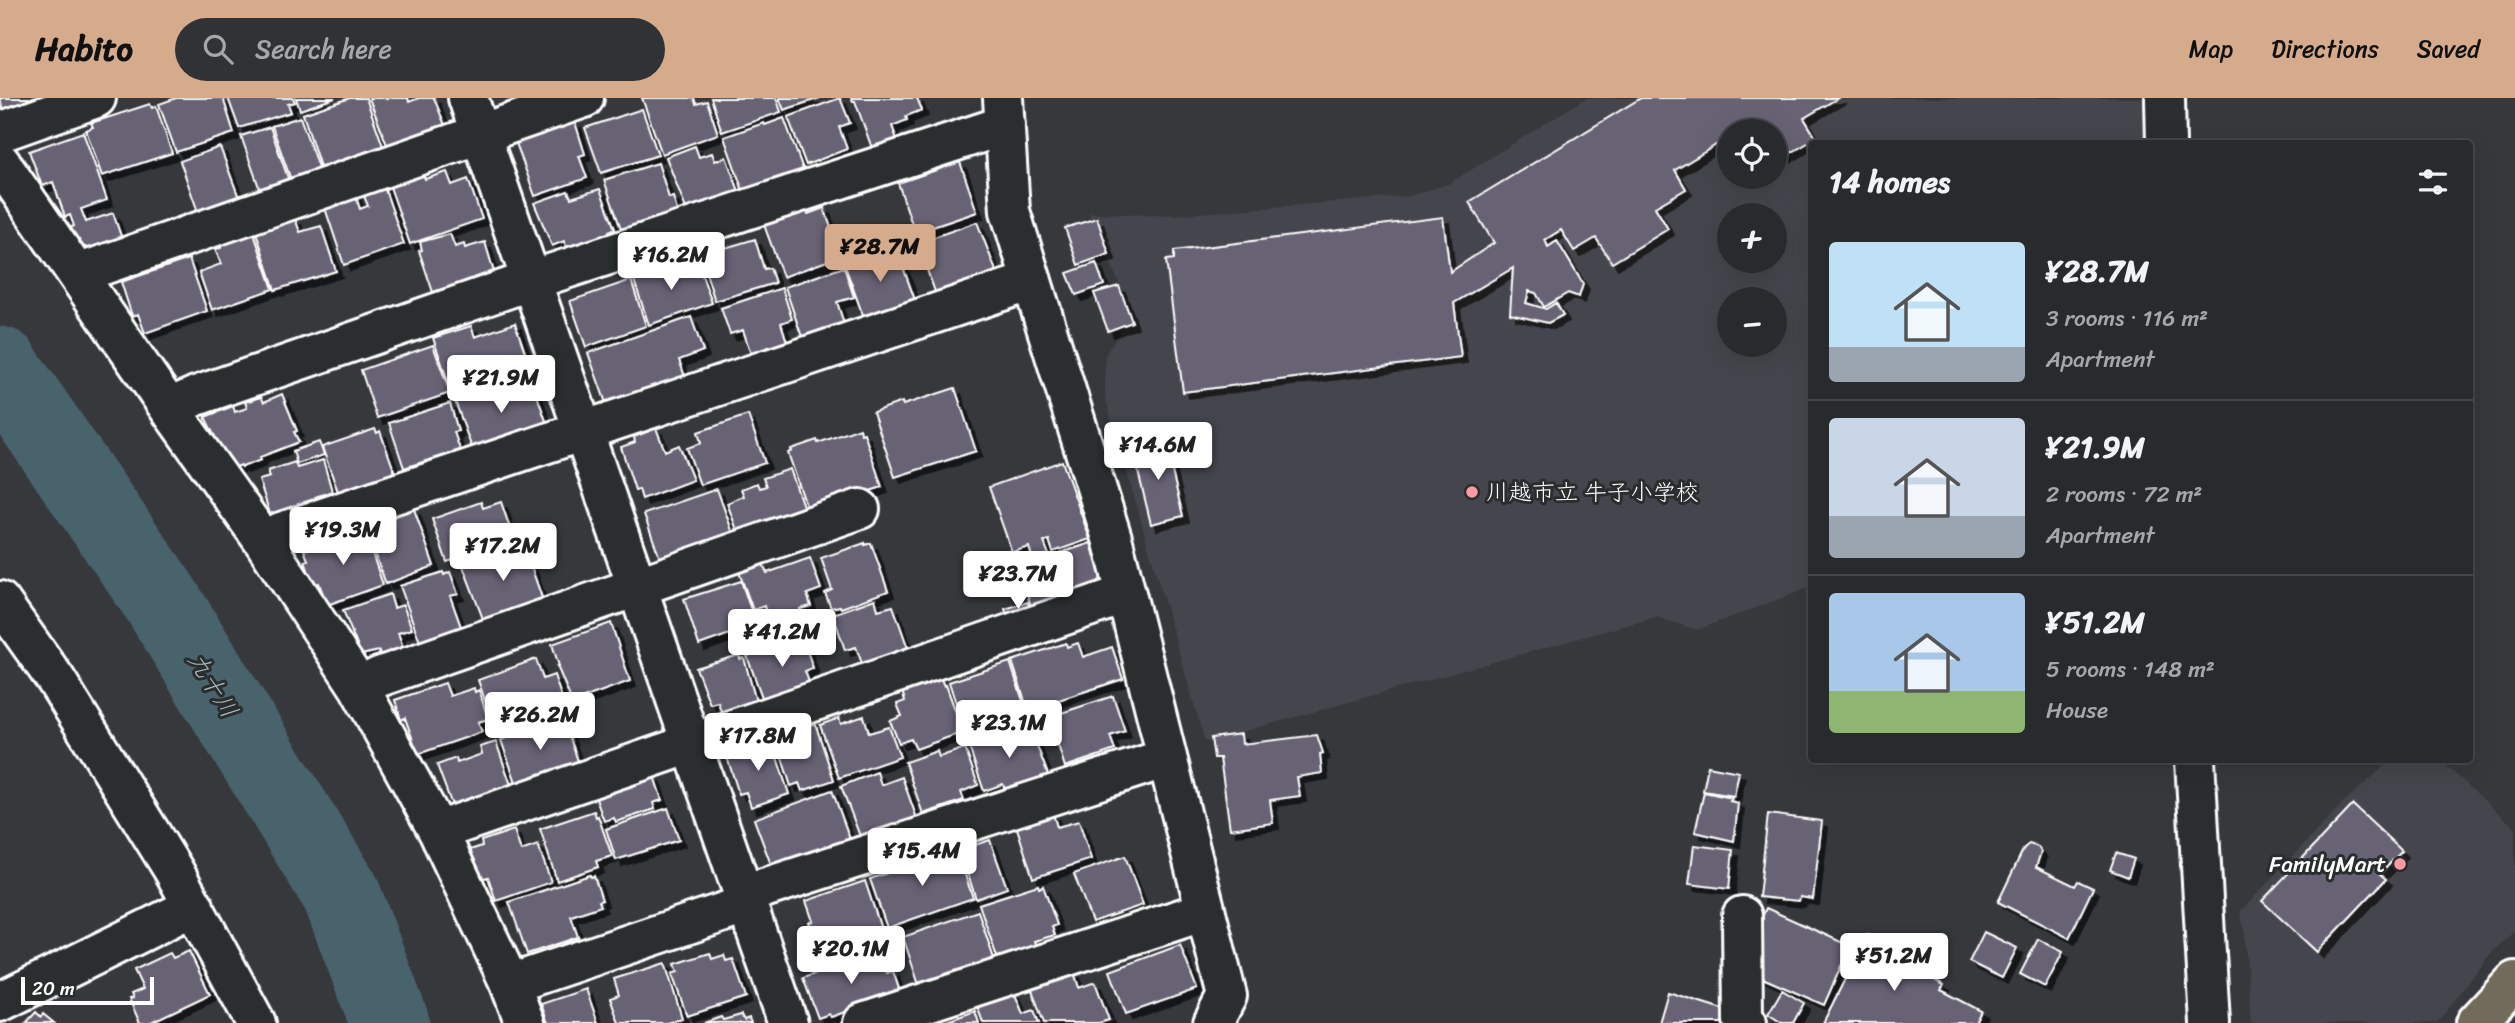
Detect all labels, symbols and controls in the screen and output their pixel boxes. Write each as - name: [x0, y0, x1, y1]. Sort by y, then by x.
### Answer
- search box: [175, 18, 665, 81]
- text: Habito: [35, 20, 133, 78]
- text: Search here: [255, 26, 392, 72]
- text: Map: [2189, 28, 2233, 70]
- text: Directions: [2271, 28, 2379, 70]
- text: Saved: [2417, 28, 2480, 70]
- icon: search: [199, 30, 237, 68]
- map controls: [1717, 119, 1787, 357]
- button: locate: [1717, 119, 1787, 189]
- text: 14 homes: [1829, 155, 1950, 209]
- icon: filters: [2414, 163, 2452, 201]
- button: +: [1717, 203, 1787, 273]
- pin: ¥28.7M: [823, 225, 937, 284]
- text: ¥28.7M: [841, 226, 919, 267]
- pin: ¥16.2M: [614, 232, 728, 292]
- text: ¥16.2M: [634, 234, 708, 275]
- text: ¥28.7M: [2046, 244, 2149, 298]
- icon: home: [1885, 270, 1969, 354]
- button: −: [1717, 287, 1787, 357]
- text: 3 rooms · 116 m²: [2046, 298, 2208, 339]
- text: Apartment: [2046, 339, 2155, 380]
- pin: ¥21.9M: [444, 356, 558, 415]
- text: ¥21.9M: [463, 357, 539, 398]
- text: ¥21.9M: [2046, 420, 2145, 474]
- pin: ¥14.6M: [1101, 422, 1215, 482]
- text: ¥14.6M: [1120, 424, 1196, 465]
- icon: home: [1885, 446, 1969, 530]
- place label: 川越市立 牛子小学校: [1486, 472, 1699, 513]
- text: 2 rooms · 72 m²: [2046, 474, 2202, 515]
- marker: 川越市立 牛子小学校: [1464, 484, 1480, 500]
- pin: ¥19.3M: [286, 508, 400, 567]
- text: ¥19.3M: [305, 509, 381, 550]
- text: Apartment: [2046, 515, 2155, 556]
- pin: ¥17.2M: [446, 524, 560, 583]
- text: ¥17.2M: [466, 525, 540, 566]
- pin: ¥23.7M: [961, 552, 1075, 611]
- text: ¥23.7M: [979, 553, 1057, 594]
- text: ¥51.2M: [2046, 595, 2145, 649]
- pin: ¥41.2M: [725, 610, 839, 669]
- text: ¥41.2M: [744, 611, 820, 652]
- icon: home: [1885, 621, 1969, 705]
- water label: 九十川: [176, 643, 250, 727]
- text: 5 rooms · 148 m²: [2046, 649, 2215, 690]
- text: House: [2046, 690, 2108, 731]
- pin: ¥26.2M: [483, 692, 597, 752]
- text: ¥26.2M: [501, 694, 579, 735]
- pin: ¥23.1M: [952, 700, 1066, 760]
- text: ¥23.1M: [972, 702, 1046, 743]
- pin: ¥17.8M: [701, 714, 815, 773]
- text: ¥17.8M: [720, 715, 796, 756]
- pin: ¥15.4M: [865, 828, 979, 888]
- text: ¥15.4M: [884, 830, 960, 871]
- place label: FamilyMart: [2269, 844, 2386, 885]
- marker: FamilyMart: [2392, 856, 2408, 872]
- pin: ¥20.1M: [794, 926, 908, 986]
- text: ¥20.1M: [813, 928, 889, 969]
- pin: ¥51.2M: [1837, 934, 1951, 993]
- text: ¥51.2M: [1856, 935, 1932, 976]
- text: 20 m: [32, 972, 75, 1005]
- scale bar: [21, 974, 154, 1006]

